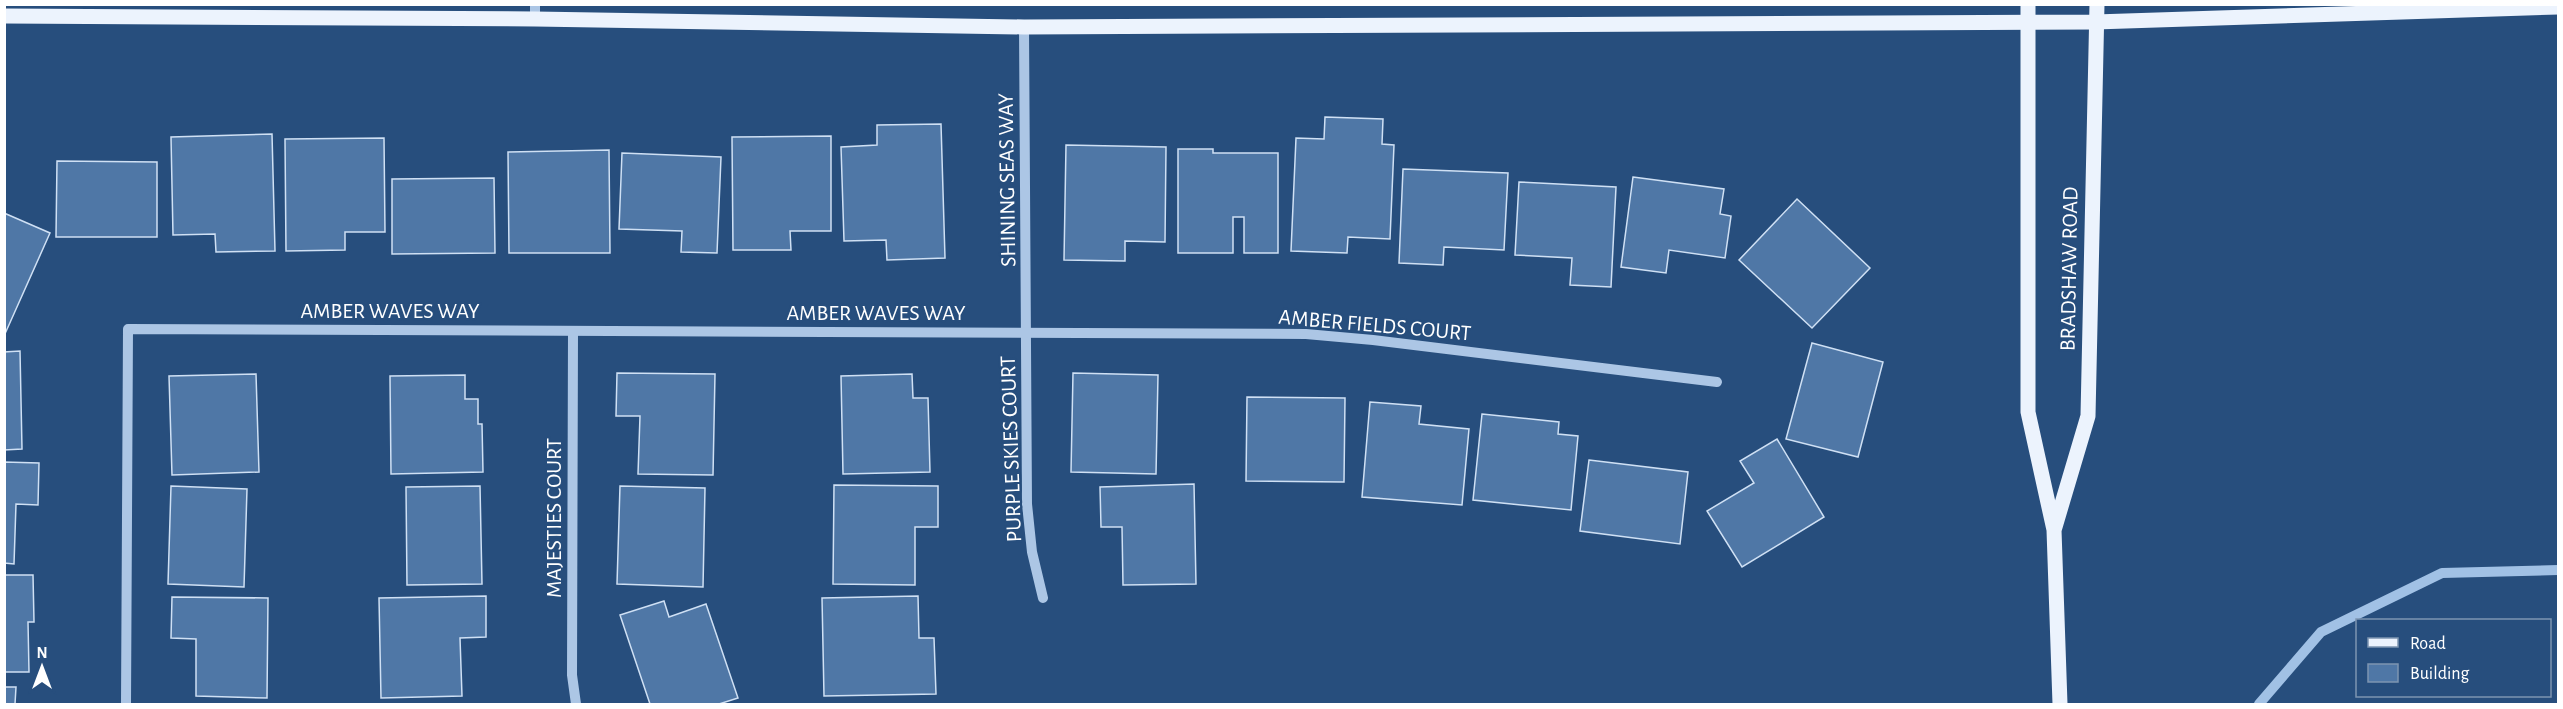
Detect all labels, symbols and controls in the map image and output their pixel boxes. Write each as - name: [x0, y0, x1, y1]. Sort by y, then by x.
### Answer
- street label: SHINING SEAS WAY: [994, 92, 1020, 267]
- street label: BRADSHAW ROAD: [2057, 187, 2081, 351]
- street label: AMBER WAVES WAY: [300, 300, 480, 322]
- street label: AMBER WAVES WAY: [786, 302, 966, 324]
- street label: AMBER FIELDS COURT: [1278, 306, 1472, 344]
- street label: PURPLE SKIES COURT: [997, 355, 1025, 543]
- street label: MAJESTIES COURT: [543, 438, 565, 598]
- legend: [2356, 619, 2551, 697]
- text: Road: [2410, 635, 2446, 653]
- north arrow: [12, 637, 72, 697]
- text: N: [36, 645, 48, 661]
- text: Building: [2410, 665, 2470, 683]

